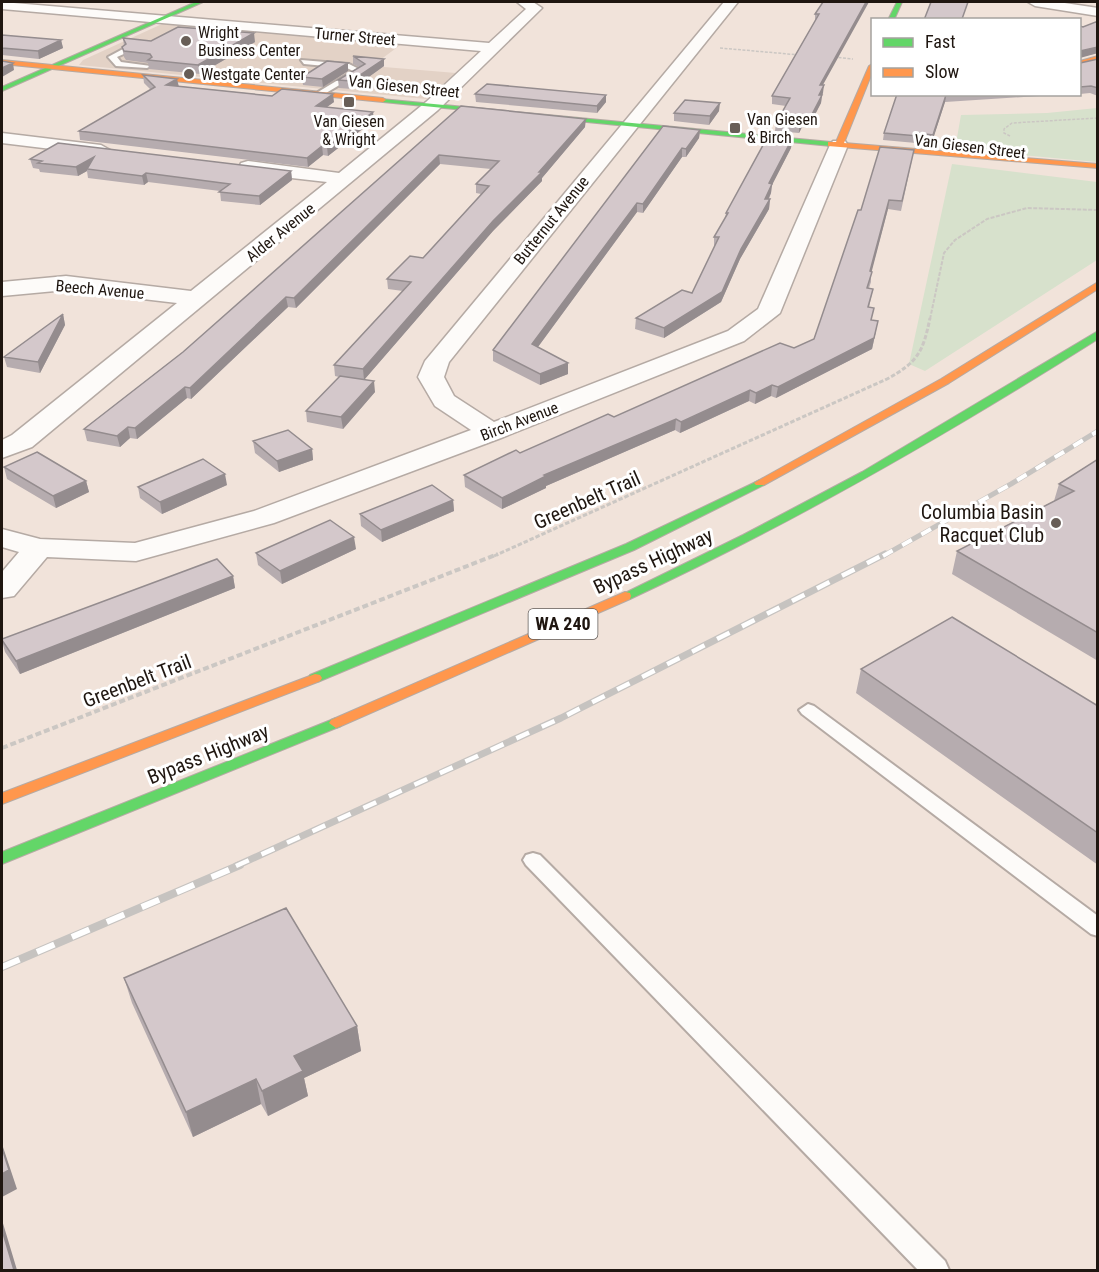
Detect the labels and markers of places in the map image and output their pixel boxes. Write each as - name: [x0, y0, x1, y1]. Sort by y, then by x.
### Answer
- place label: Wright Business Center: [198, 23, 301, 60]
- marker: Wright Business Center: [179, 34, 193, 48]
- place label: Westgate Center: [201, 65, 305, 84]
- marker: Westgate Center: [182, 67, 196, 81]
- marker: Van Giesen & Wright: [342, 95, 356, 109]
- place label: Van Giesen & Birch: [747, 110, 818, 147]
- place label: Van Giesen & Wright: [314, 112, 384, 149]
- marker: Van Giesen & Birch: [728, 121, 742, 135]
- place label: Columbia Basin Racquet Club: [921, 500, 1044, 547]
- marker: Columbia Basin Racquet Club: [1049, 516, 1063, 530]

